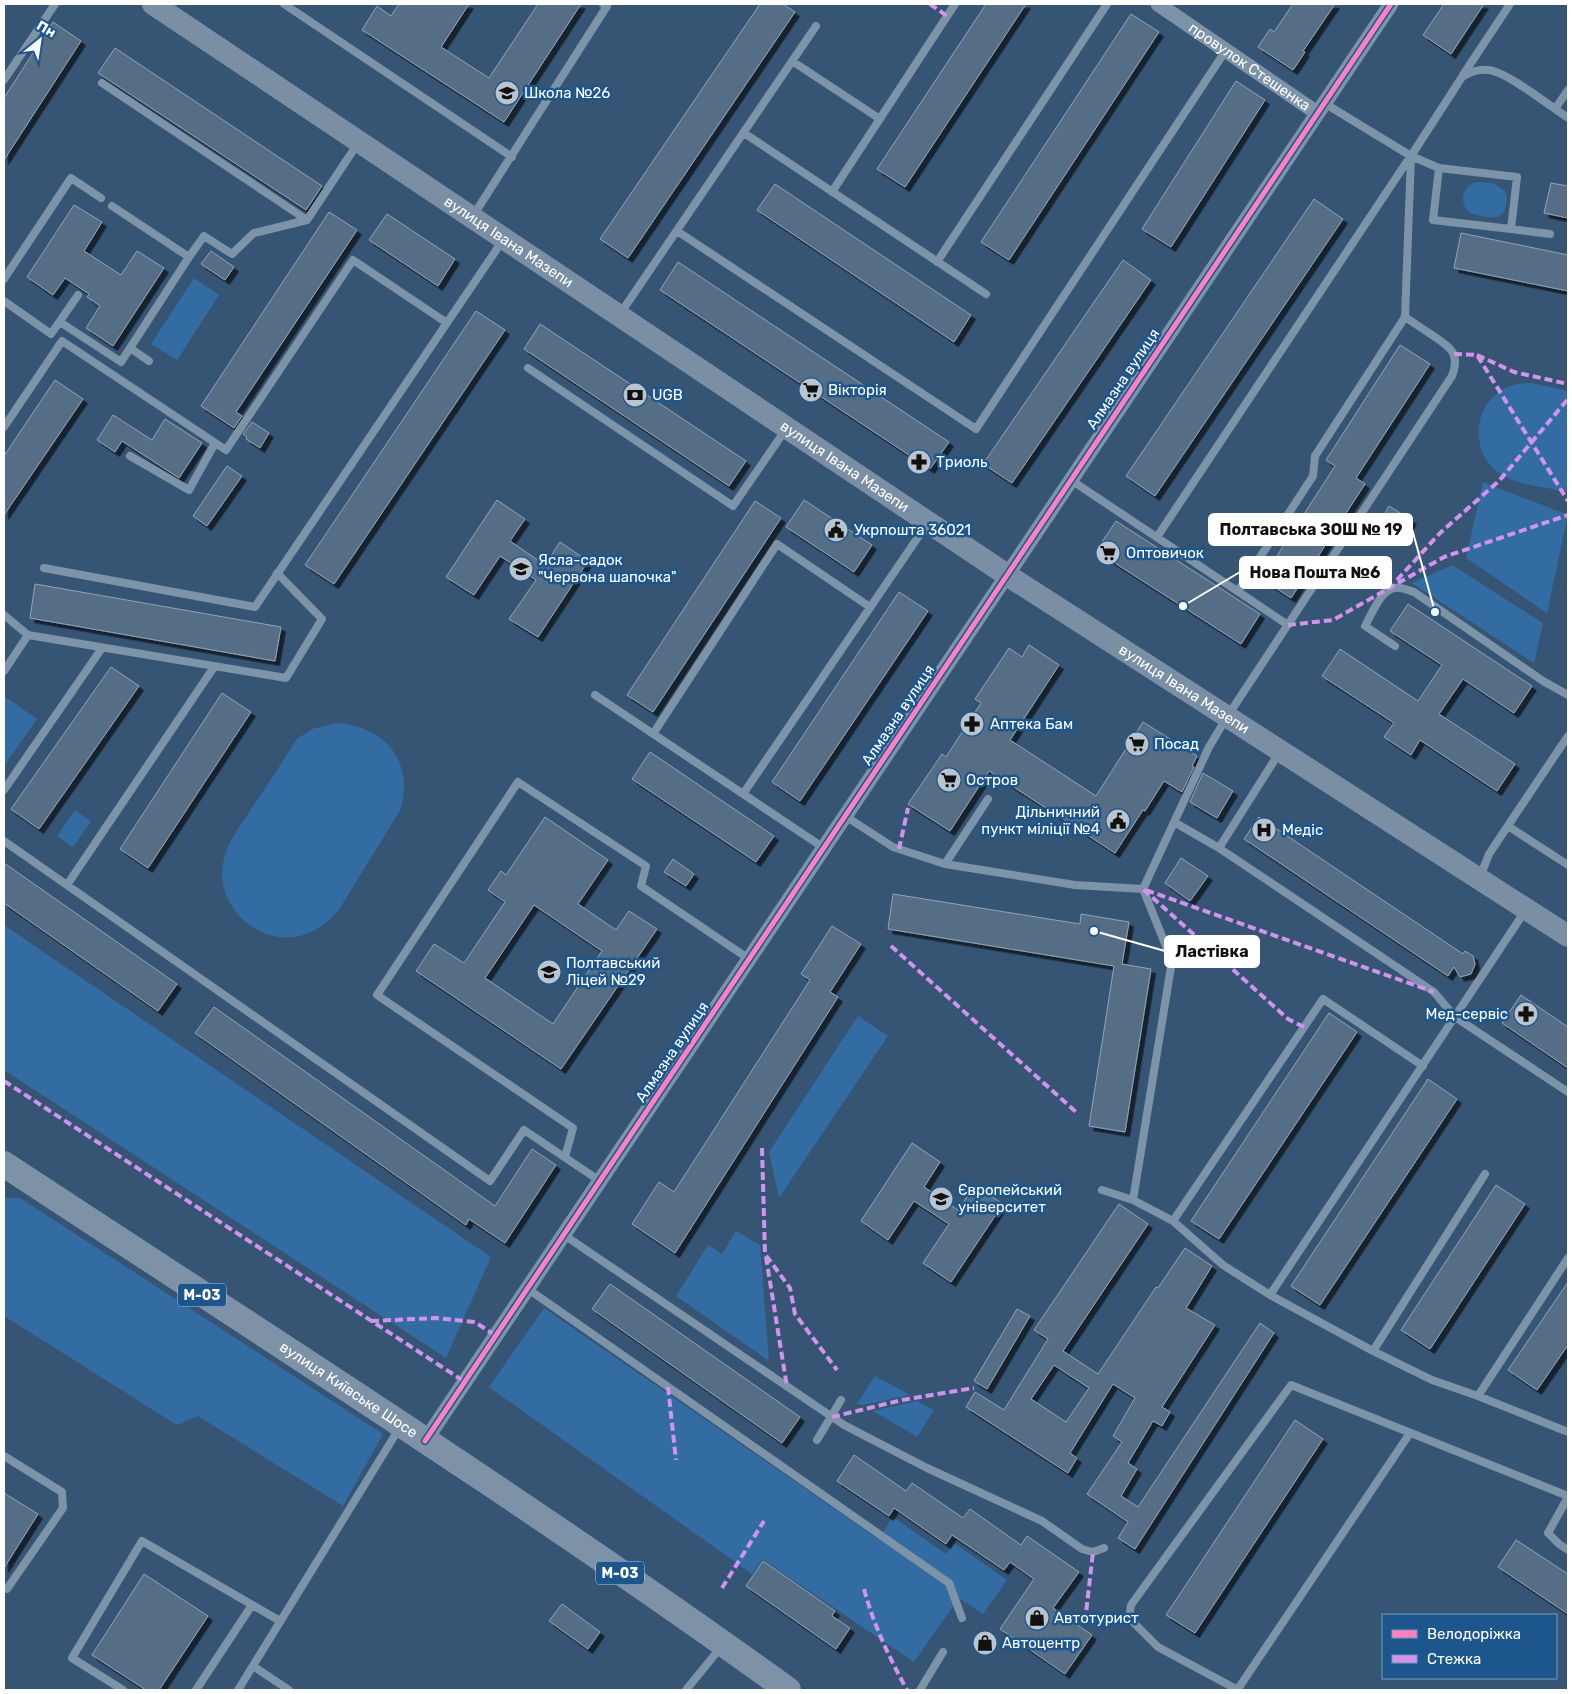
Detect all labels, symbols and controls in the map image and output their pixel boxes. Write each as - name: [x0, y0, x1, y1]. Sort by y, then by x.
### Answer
- north arrow: [15, 15, 65, 65]
- text: Пн: [34, 17, 59, 41]
- street label: провулок Стешенка: [1185, 19, 1314, 115]
- school or university icon: Школа №26: [494, 80, 520, 106]
- place label: Школа №26: [524, 84, 610, 102]
- street label: вулиця Івана Мазепи: [441, 192, 577, 291]
- street label: Алмазна вулиця: [1083, 325, 1163, 433]
- supermarket icon: Вікторія: [798, 377, 824, 403]
- place label: Вікторія: [828, 381, 887, 399]
- bank icon: UGB: [622, 382, 648, 408]
- place label: UGB: [652, 386, 683, 404]
- street label: вулиця Івана Мазепи: [777, 417, 913, 516]
- pharmacy icon: Триоль: [906, 449, 932, 475]
- place label: Триоль: [936, 453, 988, 471]
- callout: Полтавська ЗОШ № 19: [1209, 514, 1412, 545]
- public building icon: Укрпошта 36021: [823, 517, 849, 543]
- text: Полтавська ЗОШ № 19: [1220, 520, 1402, 539]
- place label: Укрпошта 36021: [854, 521, 971, 539]
- supermarket icon: Оптовичок: [1095, 540, 1121, 566]
- place label: Оптовичок: [1126, 544, 1204, 562]
- place label: Ясла-садок "Червона шапочка": [538, 551, 677, 586]
- school or university icon: Ясла-садок "Червона шапочка": [508, 556, 534, 582]
- callout: Нова Пошта №6: [1240, 557, 1391, 588]
- text: Нова Пошта №6: [1250, 563, 1380, 582]
- street label: вулиця Івана Мазепи: [1116, 640, 1253, 738]
- street label: Алмазна вулиця: [858, 661, 938, 769]
- pharmacy icon: Аптека Бам: [959, 711, 985, 737]
- place label: Аптека Бам: [990, 715, 1073, 733]
- supermarket icon: Посад: [1124, 731, 1150, 757]
- place label: Посад: [1154, 735, 1199, 753]
- supermarket icon: Остров: [936, 767, 962, 793]
- place label: Остров: [966, 771, 1018, 789]
- place label: Дільничний пункт міліції №4: [981, 803, 1100, 838]
- public building icon: Дільничний пункт міліції №4: [1105, 808, 1131, 834]
- hospital icon: Медіс: [1251, 817, 1277, 843]
- place label: Медіс: [1282, 821, 1323, 839]
- callout: Ластівка: [1165, 936, 1259, 967]
- text: Ластівка: [1175, 942, 1249, 961]
- place label: Полтавський Ліцей №29: [566, 954, 660, 989]
- school or university icon: Полтавський Ліцей №29: [536, 959, 562, 985]
- street label: Алмазна вулиця: [632, 998, 712, 1106]
- pharmacy icon: Мед-сервіс: [1513, 1001, 1539, 1027]
- place label: Мед-сервіс: [1425, 1005, 1508, 1023]
- place label: Європейський університет: [958, 1181, 1062, 1216]
- school or university icon: Європейський університет: [928, 1186, 954, 1212]
- road number: М-03: [178, 1284, 226, 1306]
- street label: вулиця Київське Шосе: [276, 1338, 421, 1442]
- road number: М-03: [596, 1562, 644, 1585]
- shop icon: Автотурист: [1024, 1605, 1050, 1631]
- place label: Автотурист: [1054, 1609, 1139, 1627]
- legend: [1382, 1614, 1557, 1679]
- text: Велодоріжка: [1427, 1625, 1521, 1643]
- shop icon: Автоцентр: [972, 1630, 998, 1656]
- place label: Автоцентр: [1002, 1634, 1080, 1652]
- text: Стежка: [1427, 1650, 1481, 1668]

